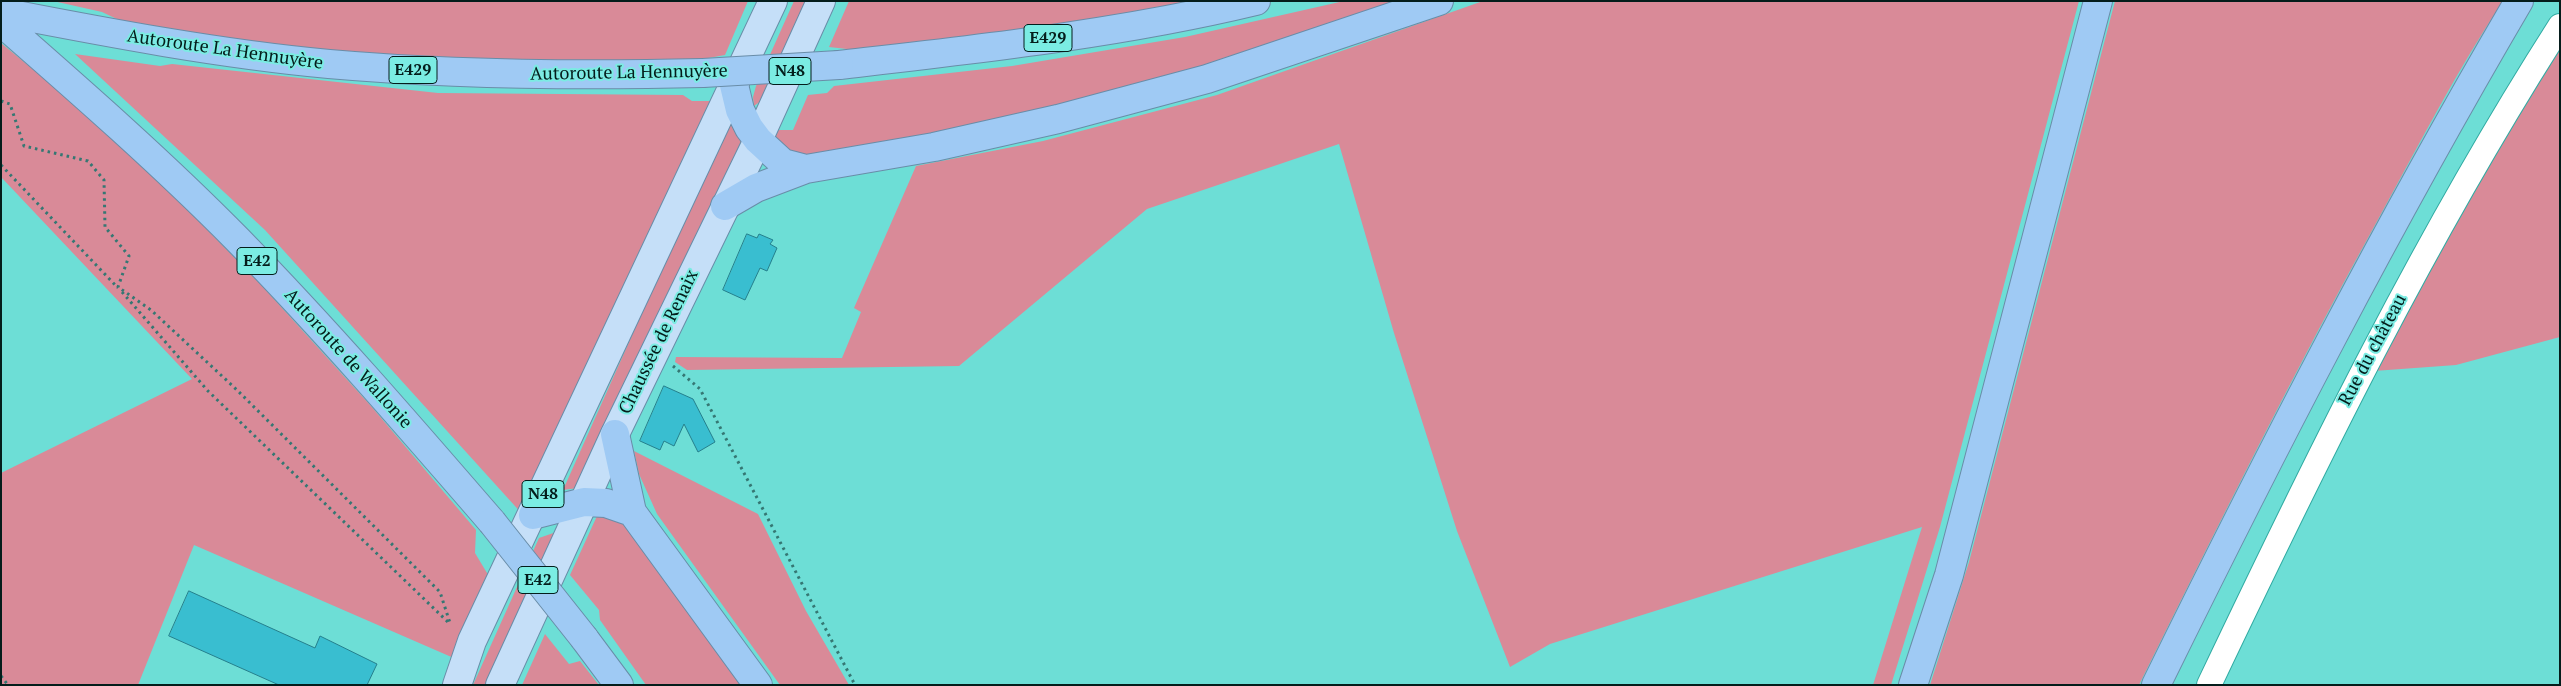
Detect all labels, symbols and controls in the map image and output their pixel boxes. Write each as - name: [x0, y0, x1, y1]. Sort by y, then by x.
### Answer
- road number: E429: [1024, 24, 1072, 52]
- street label: Autoroute La Hennuyère: [126, 26, 324, 74]
- road number: E429: [389, 56, 437, 84]
- road number: N48: [769, 58, 811, 84]
- street label: Autoroute La Hennuyère: [530, 60, 728, 86]
- road number: E42: [237, 248, 277, 274]
- street label: Chaussée de Renaix: [615, 266, 703, 418]
- street label: Autoroute de Wallonie: [280, 285, 416, 433]
- street label: Rue du château: [2335, 291, 2411, 409]
- road number: N48: [522, 480, 564, 508]
- road number: E42: [518, 566, 558, 594]

